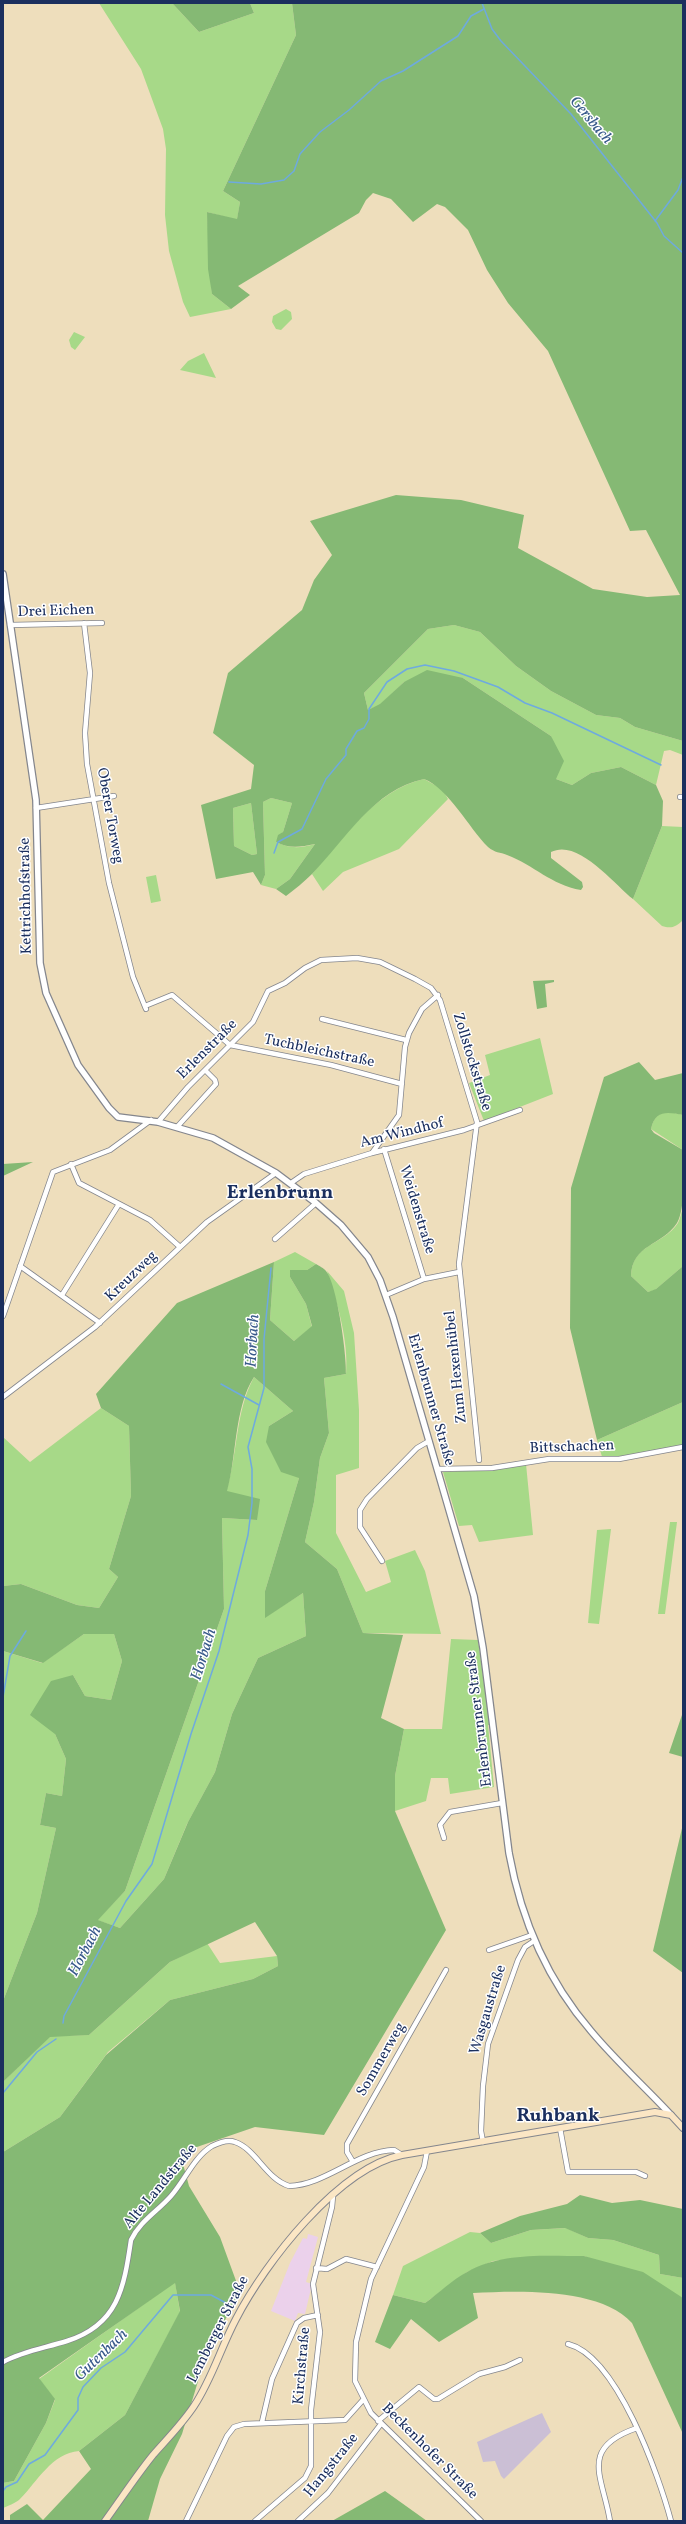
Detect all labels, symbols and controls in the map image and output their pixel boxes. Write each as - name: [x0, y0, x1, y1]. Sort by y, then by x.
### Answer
- water label: Gersbach: [564, 93, 616, 149]
- street label: Drei Eichen: [17, 602, 95, 622]
- street label: Oberer Torweg: [92, 767, 126, 865]
- street label: Kettrichhofstraße: [17, 838, 37, 954]
- street label: Zollstockstraße: [448, 1011, 494, 1113]
- street label: Erlenstraße: [174, 1016, 242, 1084]
- street label: Tuchbleichstraße: [262, 1031, 376, 1073]
- street label: Am Windhof: [358, 1115, 446, 1153]
- street label: Weidenstraße: [394, 1164, 438, 1256]
- district label: Erlenbrunn: [227, 1184, 333, 1206]
- street label: Kreuzweg: [102, 1248, 162, 1306]
- street label: Zum Hexenhübel: [442, 1310, 472, 1424]
- water label: Horbach: [243, 1314, 265, 1368]
- street label: Erlenbrunner Straße: [403, 1332, 457, 1468]
- street label: Bittschachen: [529, 1438, 615, 1458]
- water label: Horbach: [188, 1627, 222, 1683]
- street label: Erlenbrunner Straße: [463, 1650, 497, 1788]
- water label: Horbach: [65, 1924, 107, 1980]
- street label: Wasgaustraße: [467, 1963, 511, 2057]
- street label: Sommerweg: [354, 2020, 410, 2100]
- district label: Ruhbank: [516, 2107, 600, 2129]
- street label: Alte Landstraße: [120, 2141, 202, 2233]
- street label: Lemberger Straße: [184, 2273, 254, 2387]
- water label: Gutenbach: [71, 2326, 133, 2386]
- street label: Kirchstraße: [291, 2326, 315, 2406]
- street label: Beckenhofer Straße: [377, 2400, 481, 2504]
- street label: Hangstraße: [301, 2430, 363, 2502]

